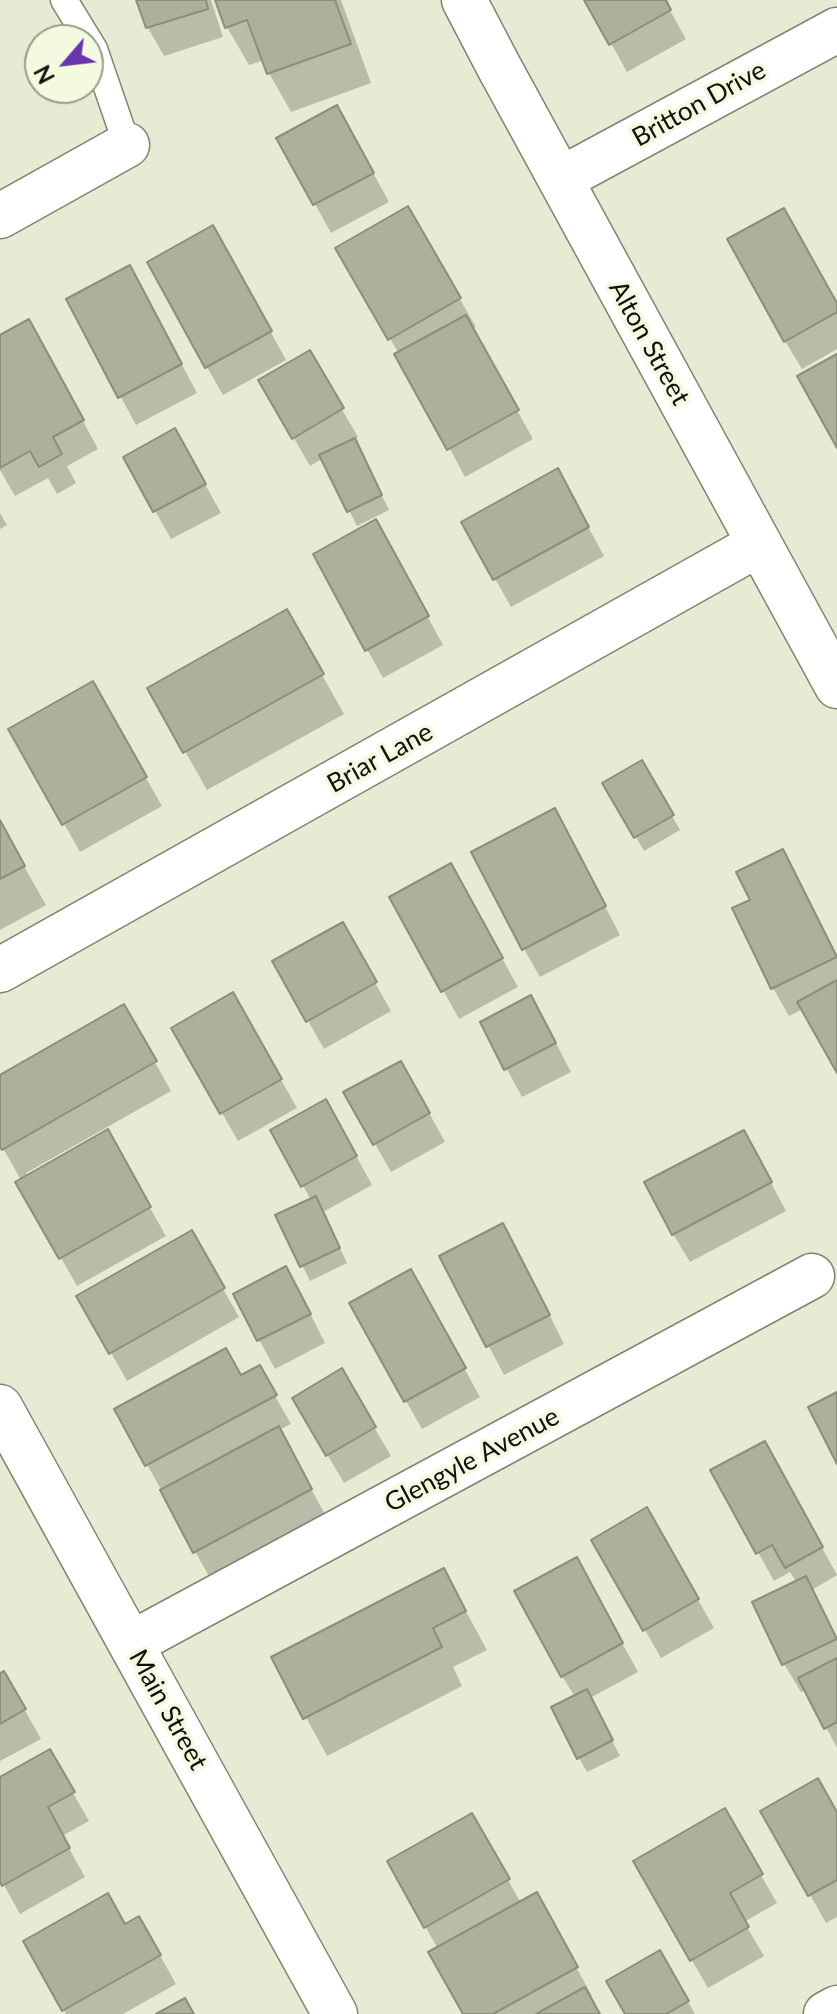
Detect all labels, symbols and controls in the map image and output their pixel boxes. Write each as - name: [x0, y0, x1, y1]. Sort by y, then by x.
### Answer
- north arrow: [24, 24, 104, 104]
- street label: Britton Drive: [627, 55, 771, 153]
- text: N: [28, 61, 60, 88]
- street label: Alton Street: [602, 275, 696, 411]
- street label: Briar Lane: [322, 716, 438, 800]
- street label: Glengyle Avenue: [380, 1401, 564, 1519]
- street label: Main Street: [122, 1644, 214, 1776]

